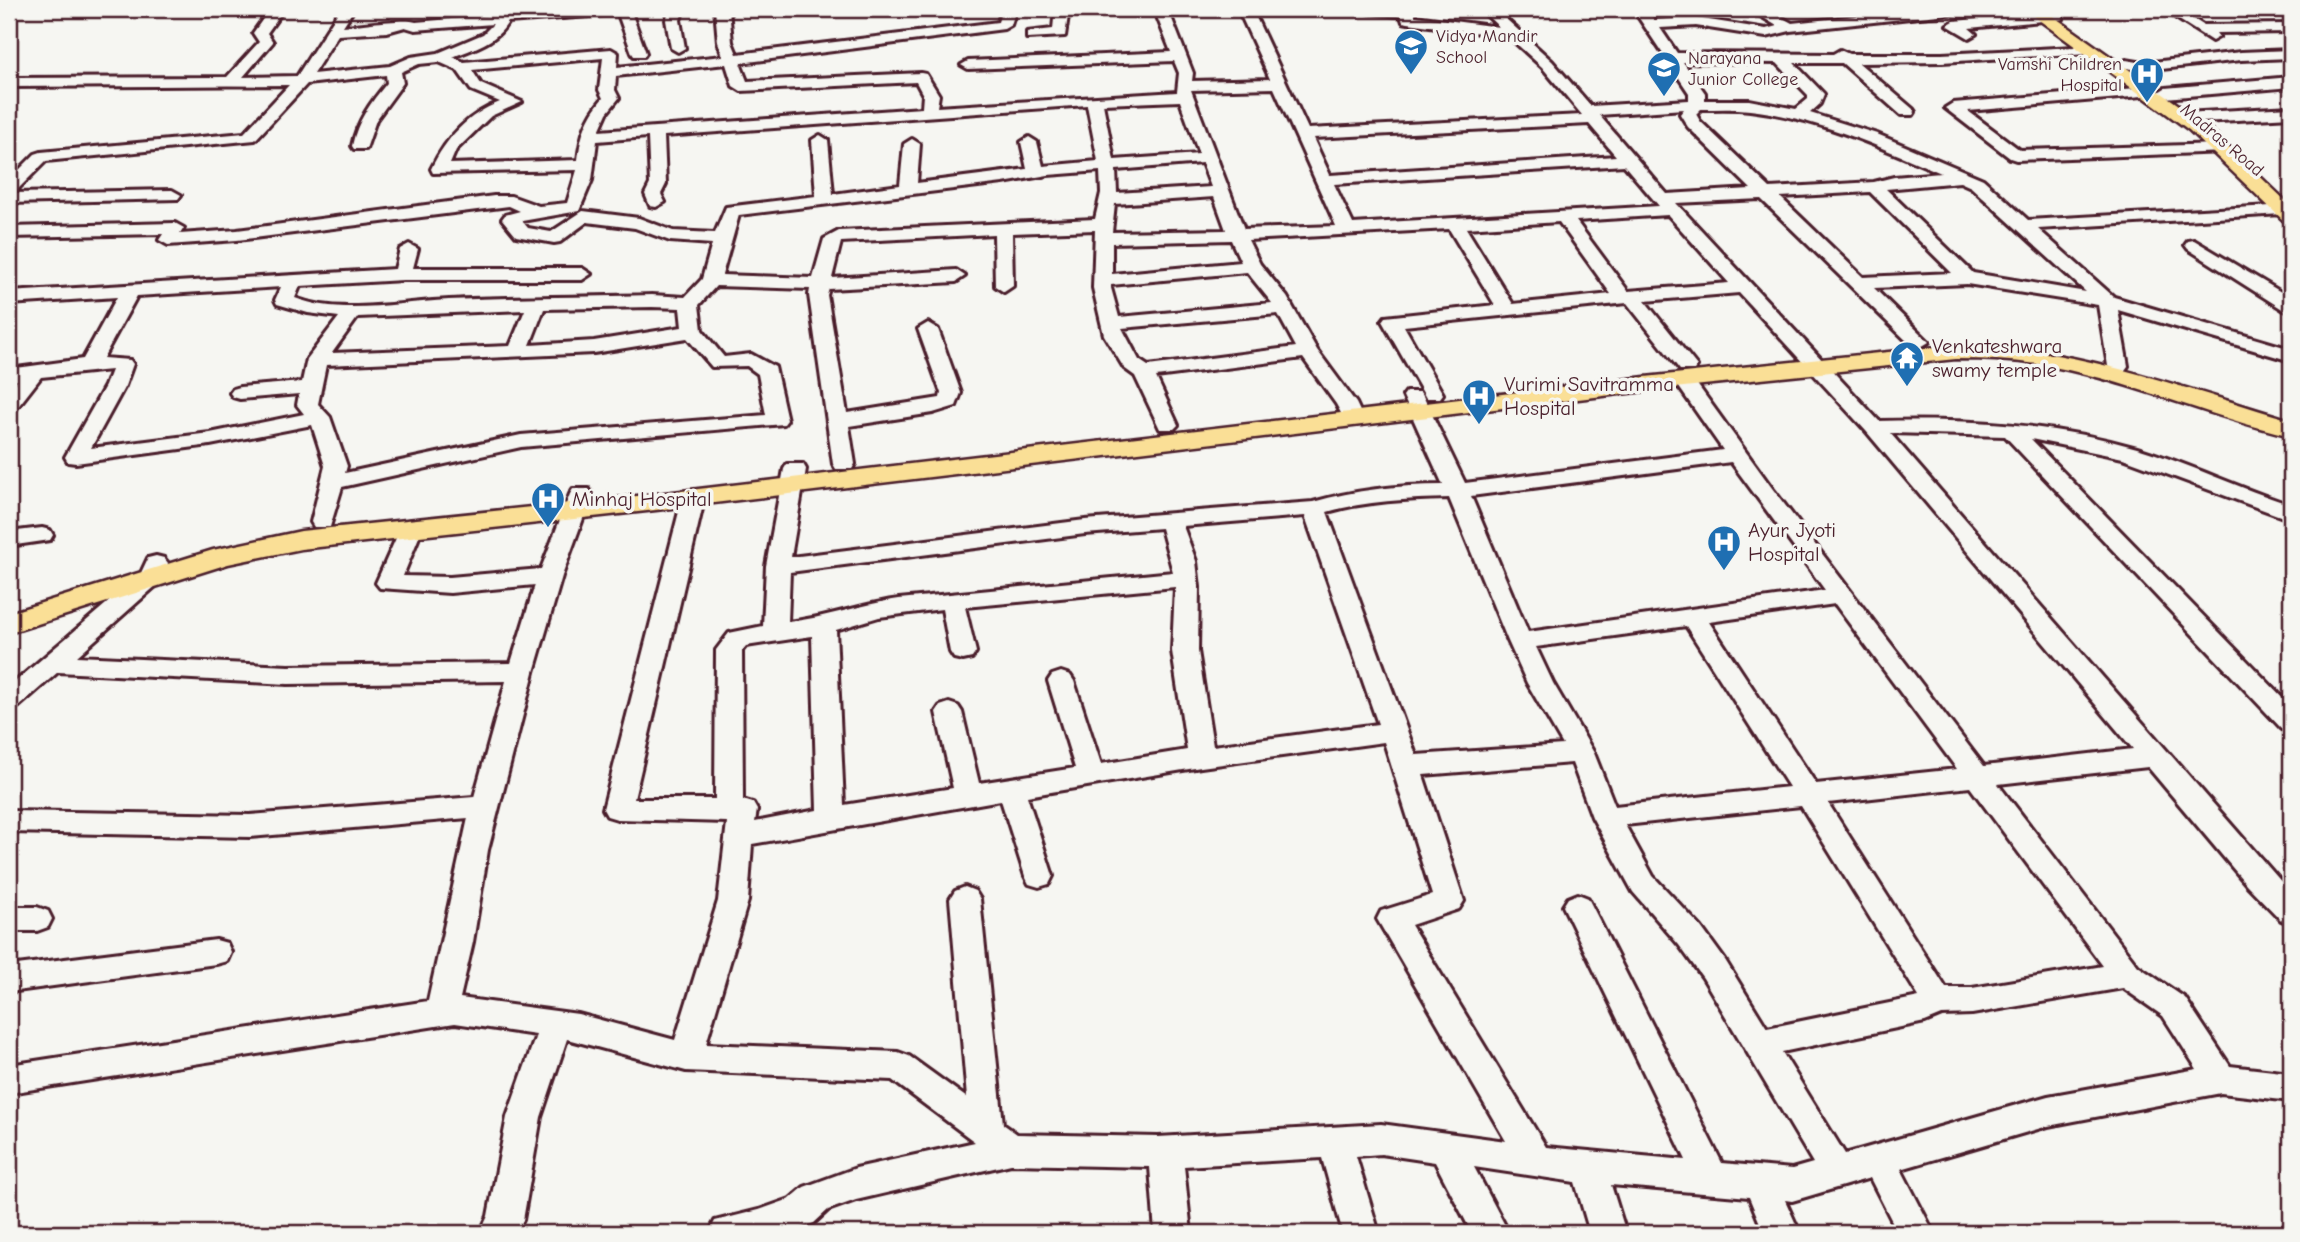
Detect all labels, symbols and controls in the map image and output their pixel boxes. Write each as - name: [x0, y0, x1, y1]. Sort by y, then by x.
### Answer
- place label: Vidya Mandir School: [1436, 26, 1538, 68]
- school or university icon: Vidya Mandir School: [1392, 27, 1430, 76]
- place label: Narayana Junior College: [1688, 48, 1798, 90]
- school or university icon: Narayana Junior College: [1645, 49, 1683, 98]
- place label: Vamshi Children Hospital: [1998, 54, 2122, 96]
- hospital icon: Vamshi Children Hospital: [2128, 55, 2166, 104]
- street label: Madras Road: [2176, 99, 2268, 181]
- place label: Venkateshwara swamy temple: [1932, 334, 2062, 382]
- temple icon: Venkateshwara swamy temple: [1888, 339, 1926, 388]
- place label: Vurimi Savitramma Hospital: [1504, 372, 1674, 420]
- hospital icon: Vurimi Savitramma Hospital: [1460, 377, 1498, 426]
- hospital icon: Minhaj Hospital: [529, 480, 567, 529]
- place label: Minhaj Hospital: [572, 487, 712, 511]
- place label: Ayur Jyoti Hospital: [1748, 518, 1836, 566]
- hospital icon: Ayur Jyoti Hospital: [1705, 523, 1743, 572]

